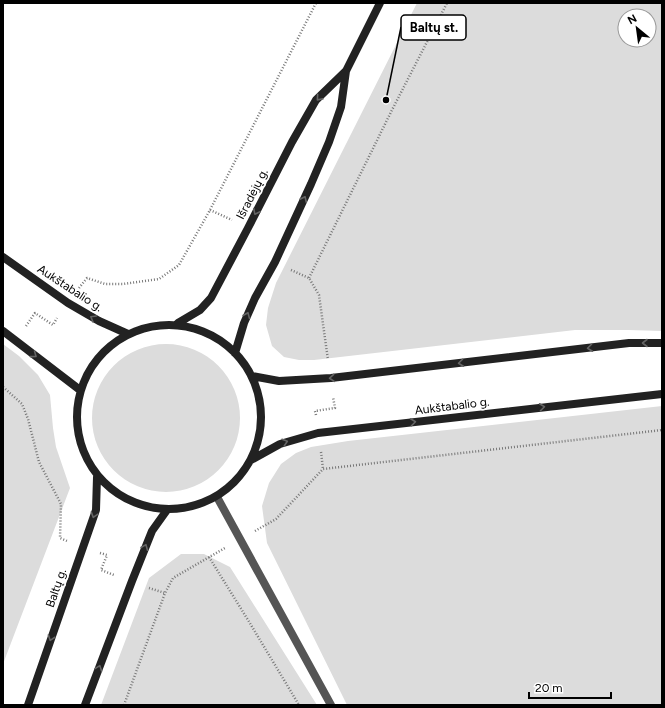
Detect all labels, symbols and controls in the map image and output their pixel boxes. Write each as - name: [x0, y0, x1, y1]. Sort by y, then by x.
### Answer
- north arrow: [617, 8, 657, 48]
- text: N: [626, 12, 639, 27]
- callout: Baltų st.: [401, 15, 466, 40]
- text: Baltų st.: [410, 20, 458, 35]
- one-way arrow: [316, 94, 323, 101]
- street label: Išradėjų g.: [233, 166, 271, 222]
- one-way arrow: [299, 195, 307, 203]
- one-way arrow: [253, 208, 261, 215]
- street label: Aukštabalio g.: [35, 262, 105, 314]
- one-way arrow: [243, 312, 251, 319]
- one-way arrow: [90, 315, 97, 322]
- one-way arrow: [642, 339, 648, 347]
- one-way arrow: [587, 343, 593, 352]
- one-way arrow: [30, 350, 37, 357]
- one-way arrow: [458, 358, 464, 367]
- one-way arrow: [329, 373, 335, 382]
- street label: Aukštabalio g.: [414, 394, 490, 418]
- one-way arrow: [539, 403, 545, 412]
- one-way arrow: [410, 418, 416, 427]
- one-way arrow: [282, 439, 289, 447]
- one-way arrow: [90, 512, 98, 519]
- one-way arrow: [141, 543, 149, 550]
- street label: Baltų g.: [43, 567, 69, 609]
- one-way arrow: [47, 635, 56, 642]
- one-way arrow: [94, 665, 102, 672]
- scale bar: [529, 674, 611, 700]
- text: 20 m: [535, 681, 563, 695]

